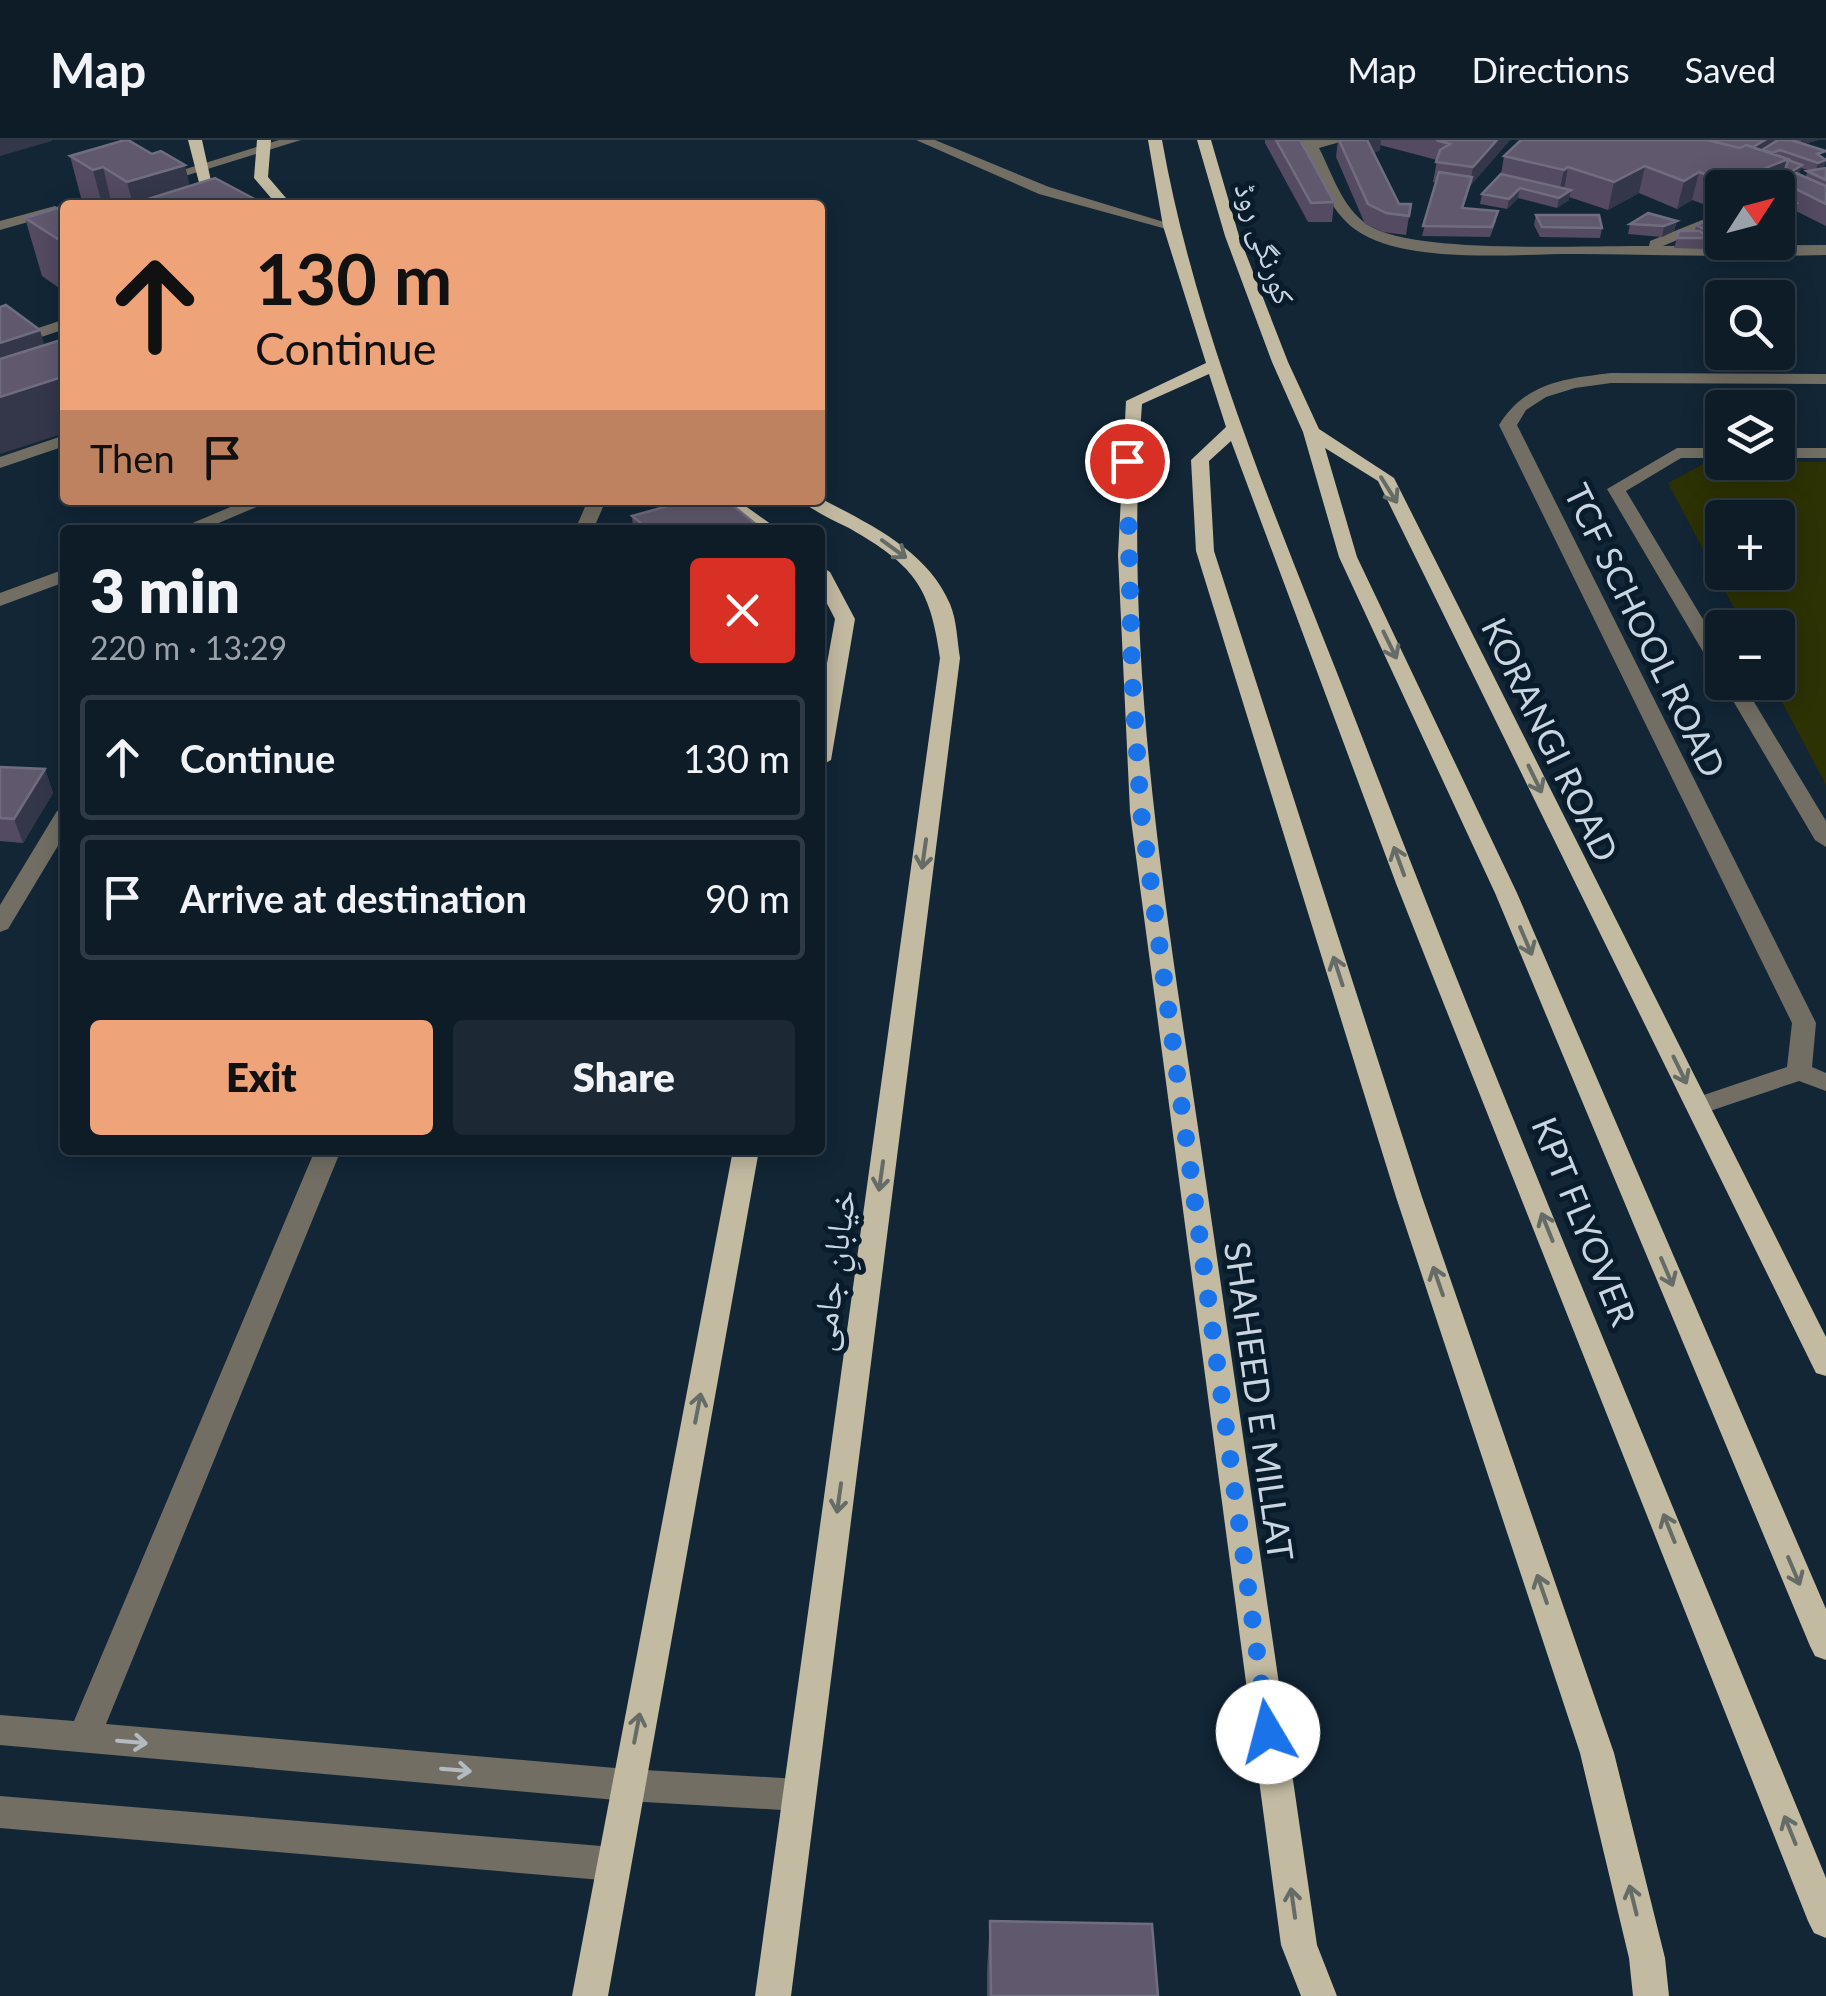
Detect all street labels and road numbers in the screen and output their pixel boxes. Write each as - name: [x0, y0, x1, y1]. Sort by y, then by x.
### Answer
- street label: کورنگی روڈ: [1227, 177, 1304, 309]
- street label: TCF SCHOOL ROAD: [1557, 476, 1735, 784]
- street label: KORANGI ROAD: [1474, 610, 1628, 868]
- street label: KPT FLYOVER: [1524, 1111, 1646, 1331]
- street label: خیابانِ جامی: [799, 1186, 872, 1355]
- street label: SHAHEED E MILLAT: [1217, 1239, 1303, 1563]

